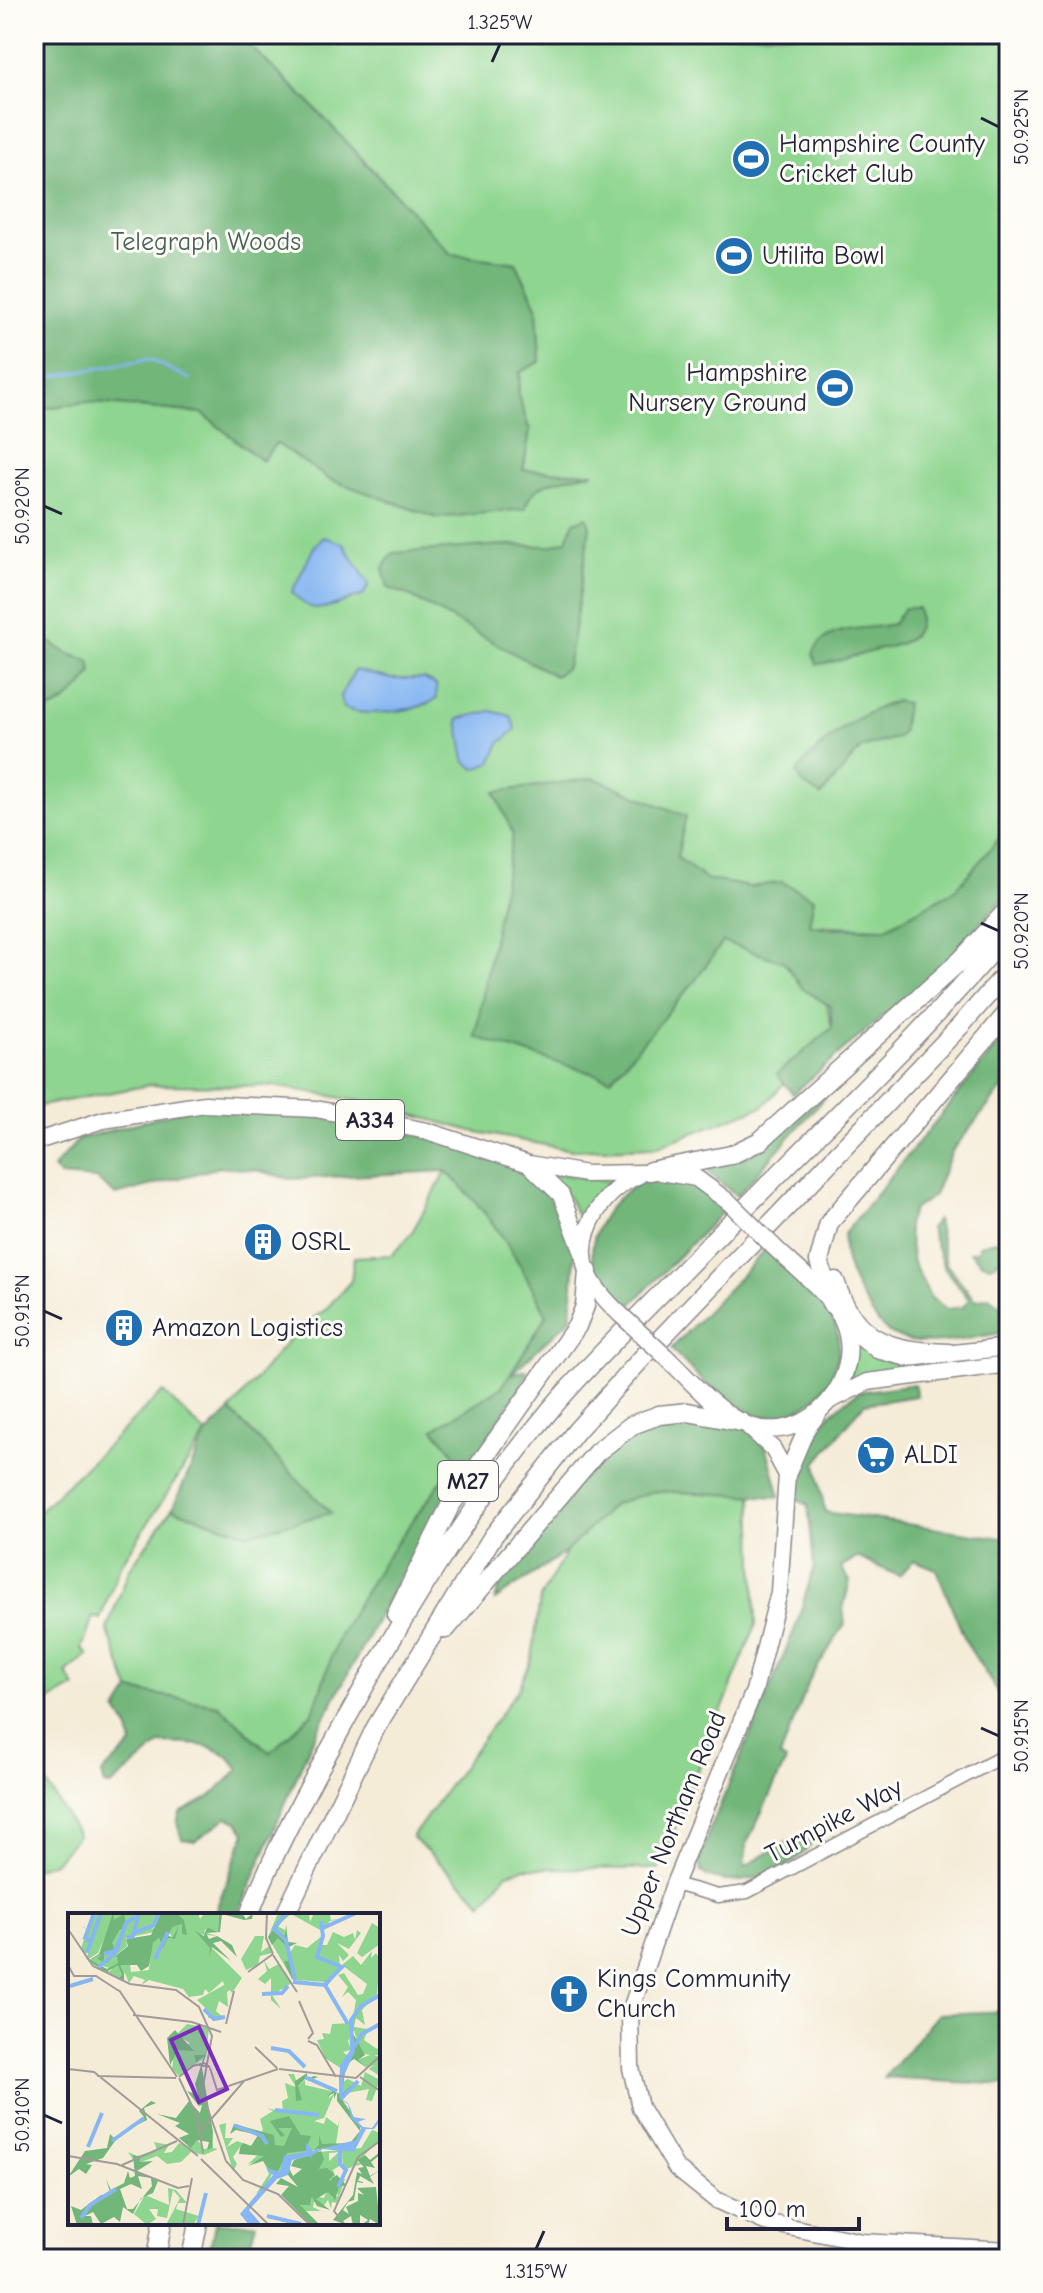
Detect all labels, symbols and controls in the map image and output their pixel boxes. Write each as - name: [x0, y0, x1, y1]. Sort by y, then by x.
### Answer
- text: 1.325°W: [468, 11, 533, 34]
- text: 50.925°N: [1010, 89, 1033, 165]
- place label: Hampshire County Cricket Club: [779, 129, 985, 189]
- sports icon: Hampshire County Cricket Club: [730, 138, 772, 180]
- park label: Telegraph Woods: [111, 227, 301, 257]
- sports icon: Utilita Bowl: [713, 235, 755, 277]
- place label: Utilita Bowl: [762, 241, 885, 271]
- place label: Hampshire Nursery Ground: [628, 358, 807, 418]
- sports icon: Hampshire Nursery Ground: [814, 367, 856, 409]
- text: 50.920°N: [11, 467, 34, 545]
- text: 50.920°N: [1010, 892, 1033, 970]
- road number: A334: [336, 1100, 404, 1140]
- building icon: OSRL: [242, 1221, 284, 1263]
- place label: OSRL: [291, 1227, 351, 1257]
- text: 50.915°N: [11, 1274, 34, 1348]
- building icon: Amazon Logistics: [103, 1307, 145, 1349]
- place label: Amazon Logistics: [152, 1313, 343, 1343]
- supermarket icon: ALDI: [855, 1434, 897, 1476]
- place label: ALDI: [904, 1440, 958, 1470]
- road number: M27: [438, 1461, 498, 1501]
- text: 50.915°N: [1010, 1699, 1033, 1773]
- street label: Upper Northam Road: [615, 1707, 733, 1941]
- street label: Turnpike Way: [760, 1772, 908, 1870]
- inset map: [68, 1913, 380, 2225]
- place label: Kings Community Church: [597, 1964, 791, 2024]
- church icon: Kings Community Church: [548, 1973, 590, 2015]
- text: 50.910°N: [11, 2078, 34, 2152]
- scale bar: [727, 2181, 859, 2231]
- text: 100 m: [739, 2195, 806, 2223]
- text: 1.315°W: [505, 2260, 568, 2283]

